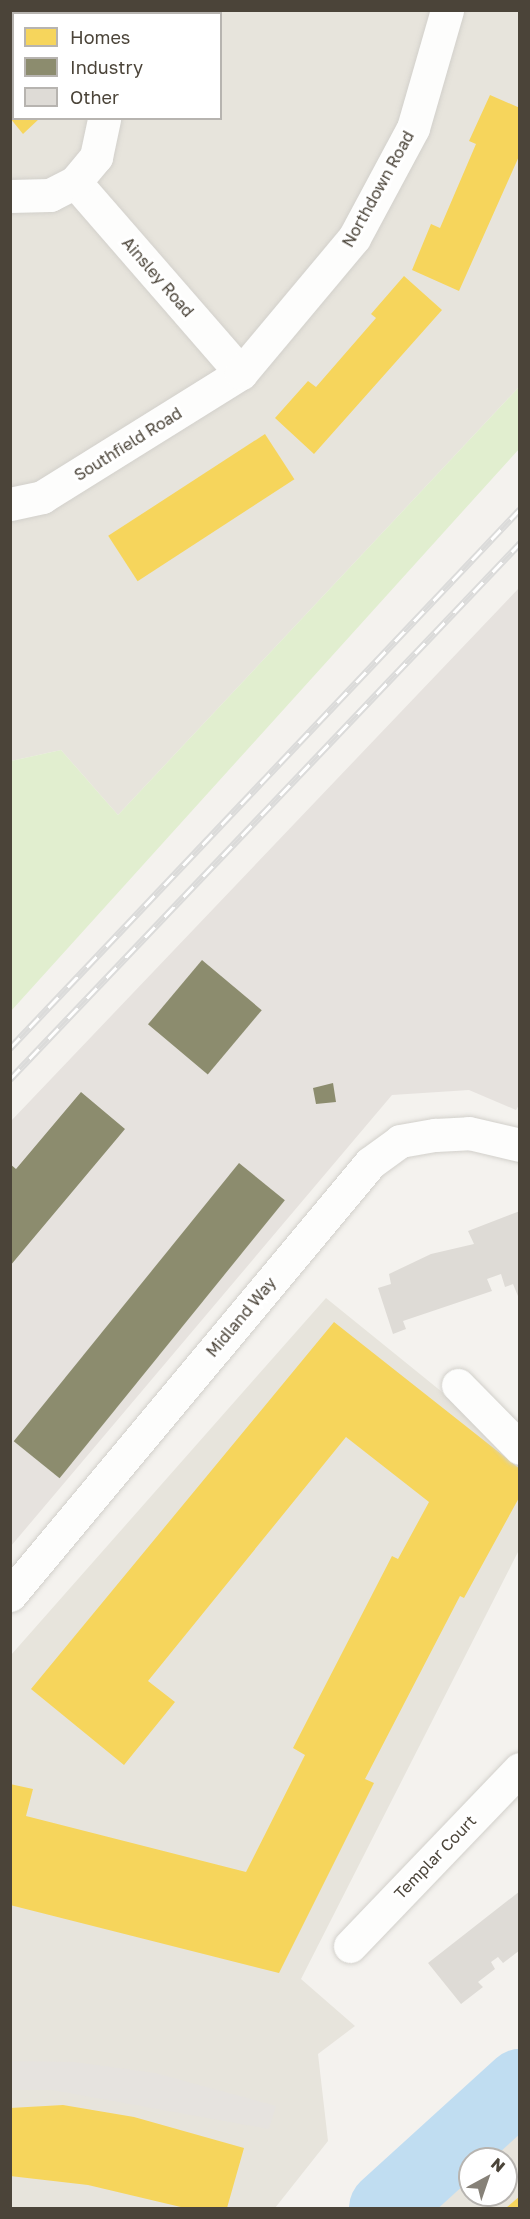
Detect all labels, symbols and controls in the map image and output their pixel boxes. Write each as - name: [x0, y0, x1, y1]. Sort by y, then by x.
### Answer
- legend: [12, 12, 222, 120]
- text: Homes: [70, 26, 130, 48]
- text: Industry: [70, 56, 143, 78]
- text: Other: [70, 86, 119, 108]
- street label: Northdown Road: [338, 128, 418, 250]
- street label: Ainsley Road: [118, 233, 198, 321]
- street label: Southfield Road: [71, 403, 185, 485]
- street label: Midland Way: [202, 1273, 280, 1361]
- street label: Templar Court: [390, 1811, 480, 1903]
- north arrow: [458, 2147, 518, 2207]
- text: N: [487, 2153, 509, 2176]

